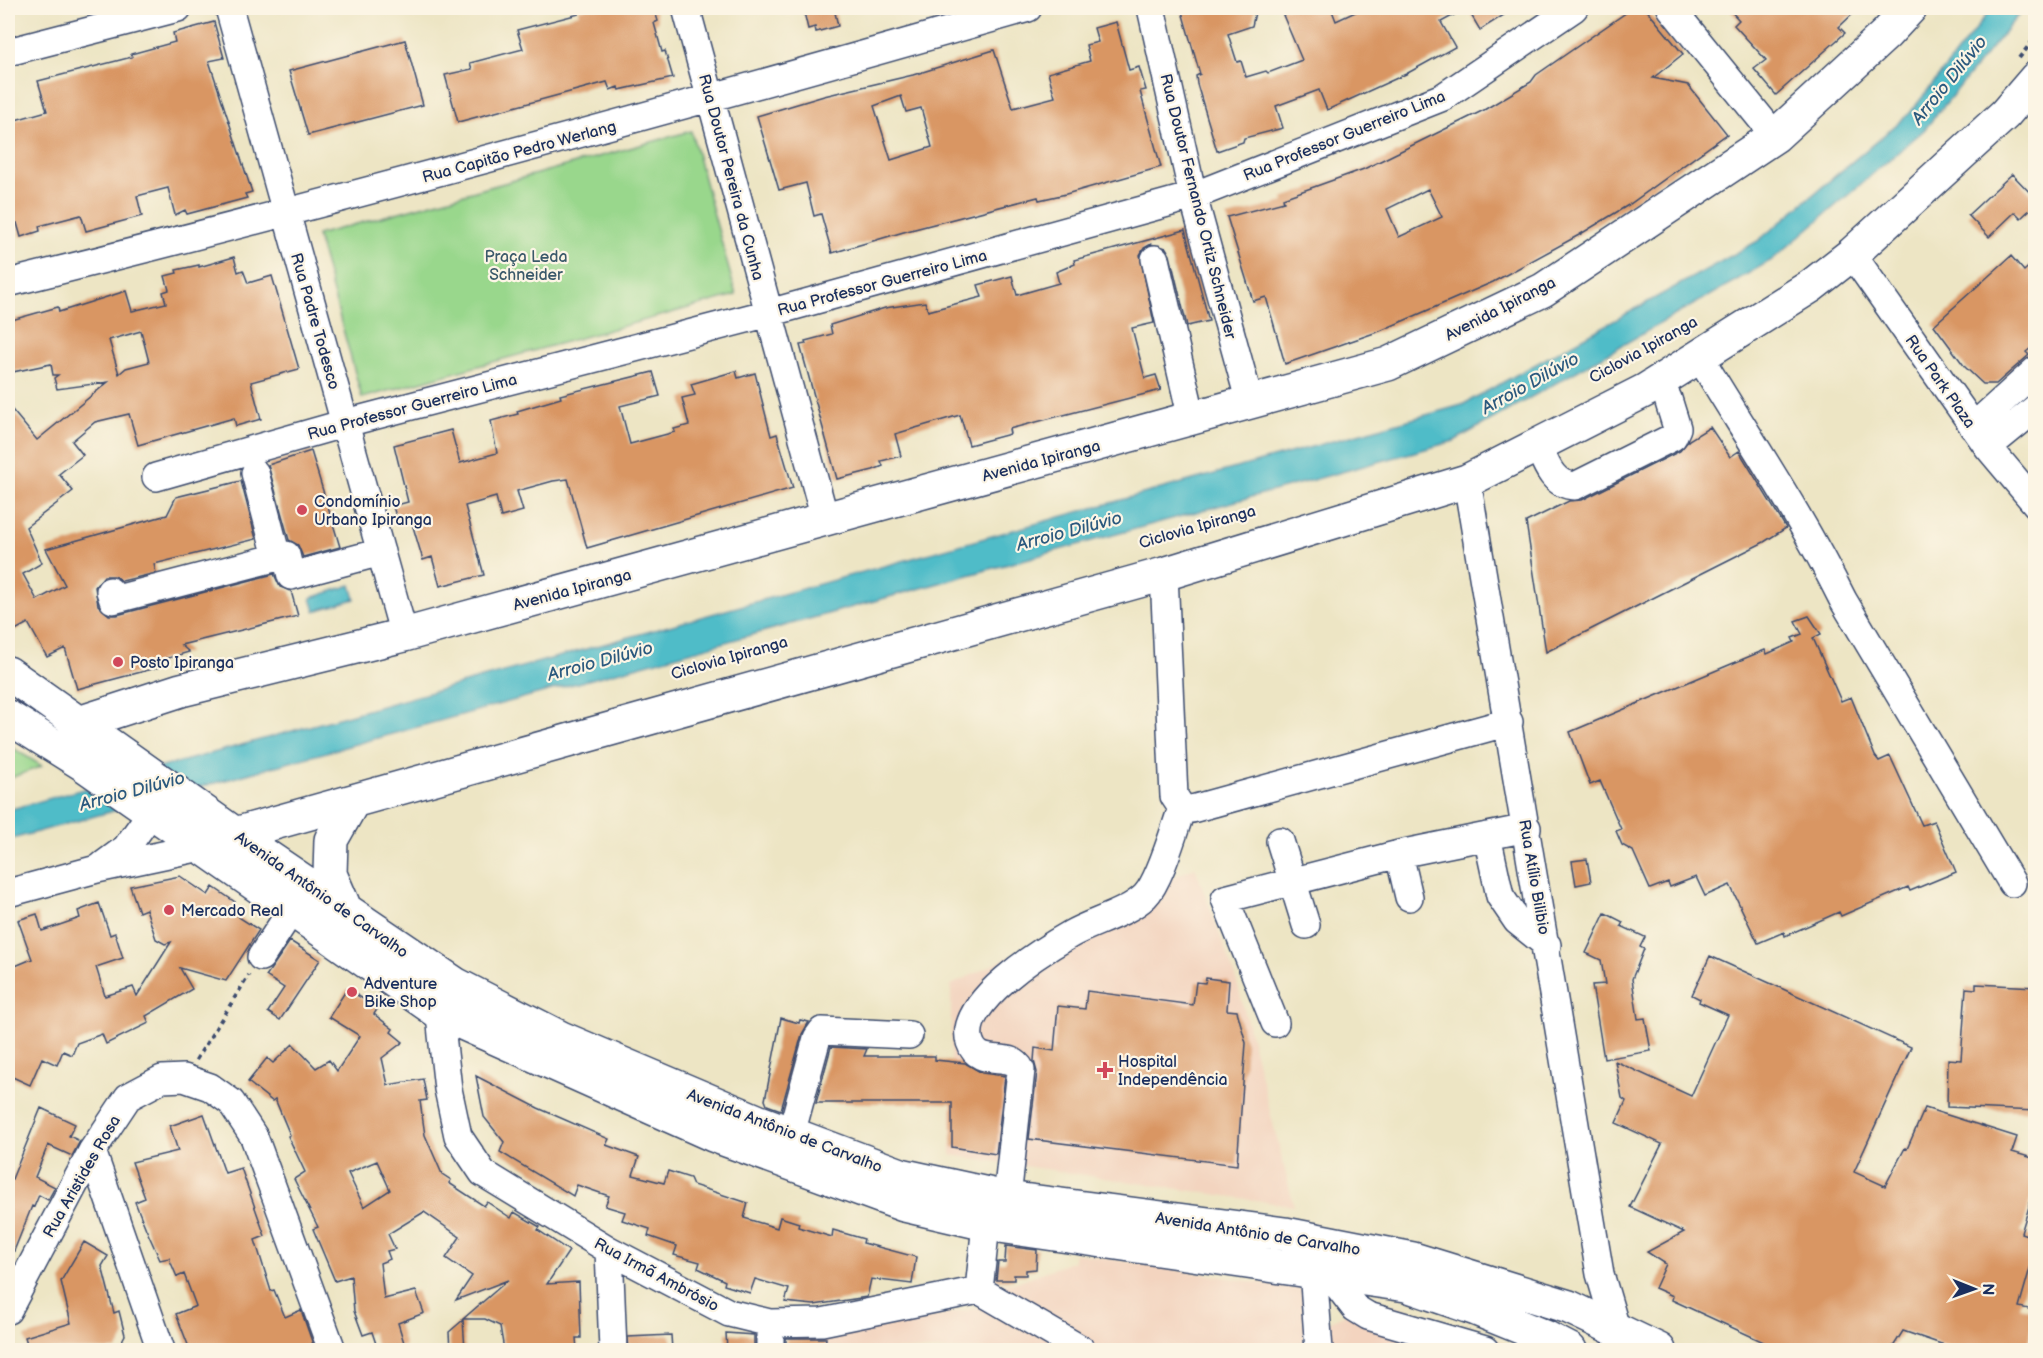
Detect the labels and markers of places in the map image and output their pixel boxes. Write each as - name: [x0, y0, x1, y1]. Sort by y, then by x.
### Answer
- place label: Condomínio Urbano Ipiranga: [314, 493, 432, 530]
- marker: Condomínio Urbano Ipiranga: [295, 503, 309, 517]
- place label: Posto Ipiranga: [130, 654, 234, 673]
- marker: Posto Ipiranga: [111, 655, 125, 669]
- place label: Mercado Real: [181, 902, 283, 921]
- marker: Mercado Real: [162, 903, 176, 917]
- place label: Adventure Bike Shop: [364, 975, 438, 1012]
- marker: Adventure Bike Shop: [345, 985, 359, 999]
- place label: Hospital Independência: [1118, 1053, 1228, 1090]
- marker: Hospital Independência: [1096, 1061, 1114, 1079]

